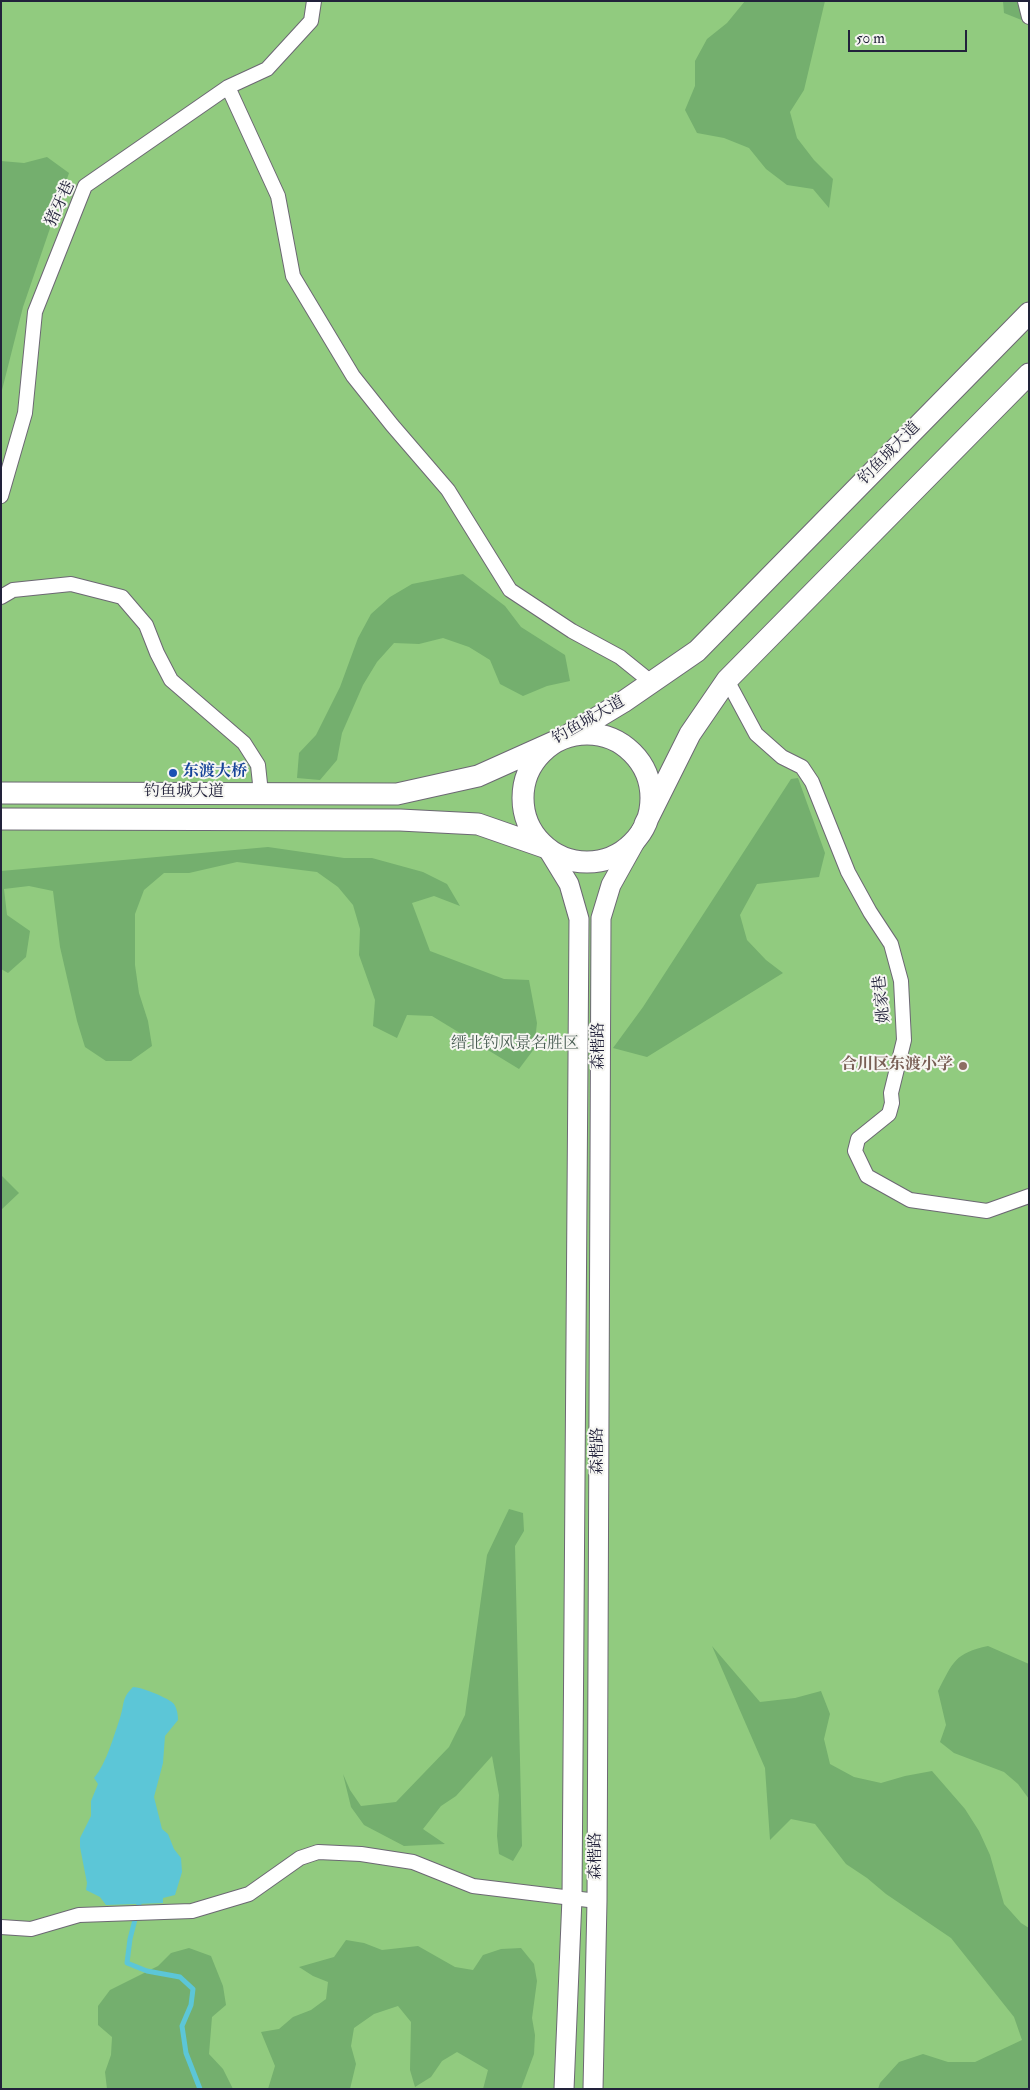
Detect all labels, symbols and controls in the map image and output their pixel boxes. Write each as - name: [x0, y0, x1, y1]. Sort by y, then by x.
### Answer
- scale bar: [850, 20, 969, 52]
- text: 50 m: [856, 29, 885, 48]
- street label: 猪牙巷: [42, 178, 80, 230]
- street label: 钓鱼城大道: [855, 419, 925, 489]
- street label: 钓鱼城大道: [550, 693, 628, 749]
- place label: 东渡大桥: [183, 763, 247, 783]
- marker: 东渡大桥: [167, 767, 179, 779]
- street label: 钓鱼城大道: [144, 783, 224, 803]
- street label: 姚家巷: [871, 974, 895, 1024]
- street label: 森楷路: [590, 1022, 610, 1070]
- park label: 缙北钓风景名胜区: [451, 1035, 579, 1055]
- place label: 合川区东渡小学: [841, 1056, 953, 1076]
- marker: 合川区东渡小学: [957, 1060, 969, 1072]
- street label: 森楷路: [589, 1427, 609, 1475]
- street label: 森楷路: [587, 1832, 607, 1880]

